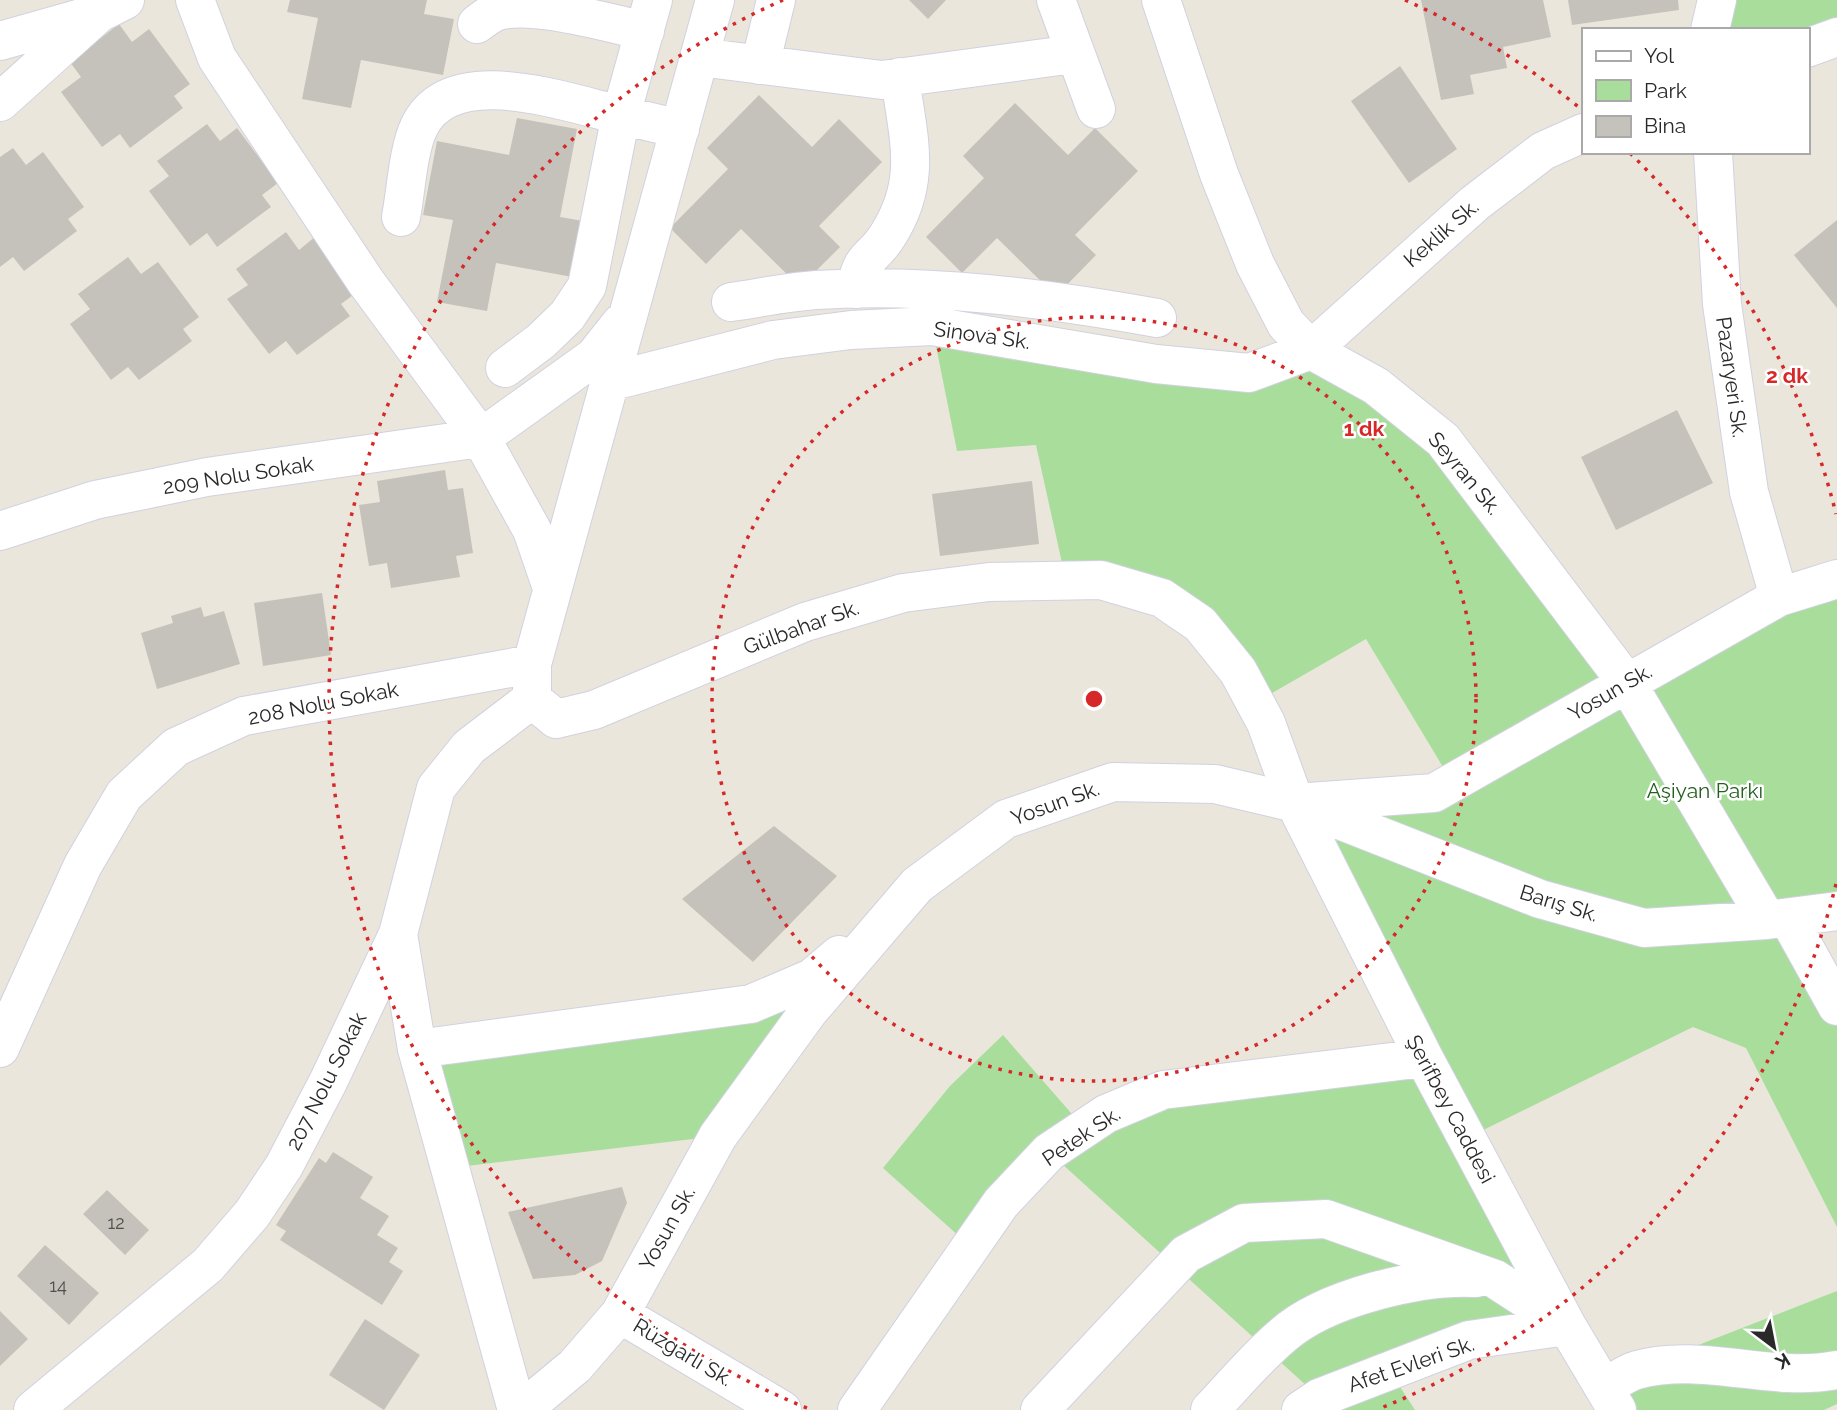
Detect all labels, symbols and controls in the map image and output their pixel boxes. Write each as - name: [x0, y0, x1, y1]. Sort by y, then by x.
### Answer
- legend: [1582, 28, 1809, 154]
- text: Yol: [1644, 43, 1674, 68]
- text: Park: [1644, 78, 1687, 103]
- text: Bina: [1644, 113, 1686, 138]
- street label: Keklik Sk.: [1398, 194, 1484, 272]
- street label: Pazaryeri Sk.: [1711, 315, 1753, 439]
- street label: Sinova Sk.: [932, 316, 1032, 354]
- text: 2 dk: [1766, 363, 1808, 388]
- text: 1 dk: [1344, 416, 1385, 441]
- street label: Seyran Sk.: [1423, 427, 1507, 519]
- street label: 209 Nolu Sokak: [161, 451, 315, 499]
- street label: Gülbahar Sk.: [740, 594, 862, 660]
- street label: Yosun Sk.: [1564, 658, 1656, 726]
- street label: 208 Nolu Sokak: [246, 676, 400, 730]
- centre of rings: [1082, 687, 1106, 711]
- street label: Yosun Sk.: [1007, 775, 1103, 831]
- park label: Aşiyan Parkı: [1647, 778, 1763, 803]
- street label: Barış Sk.: [1517, 879, 1601, 927]
- street label: 207 Nolu Sokak: [281, 1008, 371, 1154]
- street label: Şerifbey Caddesi: [1401, 1031, 1501, 1187]
- street label: Petek Sk.: [1037, 1101, 1125, 1171]
- street label: Yosun Sk.: [634, 1182, 700, 1274]
- house number: 12: [107, 1212, 125, 1233]
- house number: 14: [49, 1275, 67, 1296]
- north arrow: [1739, 1312, 1809, 1382]
- street label: Rüzgarlı Sk.: [629, 1313, 737, 1391]
- street label: Afet Evleri Sk.: [1345, 1331, 1477, 1397]
- text: K: [1772, 1349, 1794, 1374]

